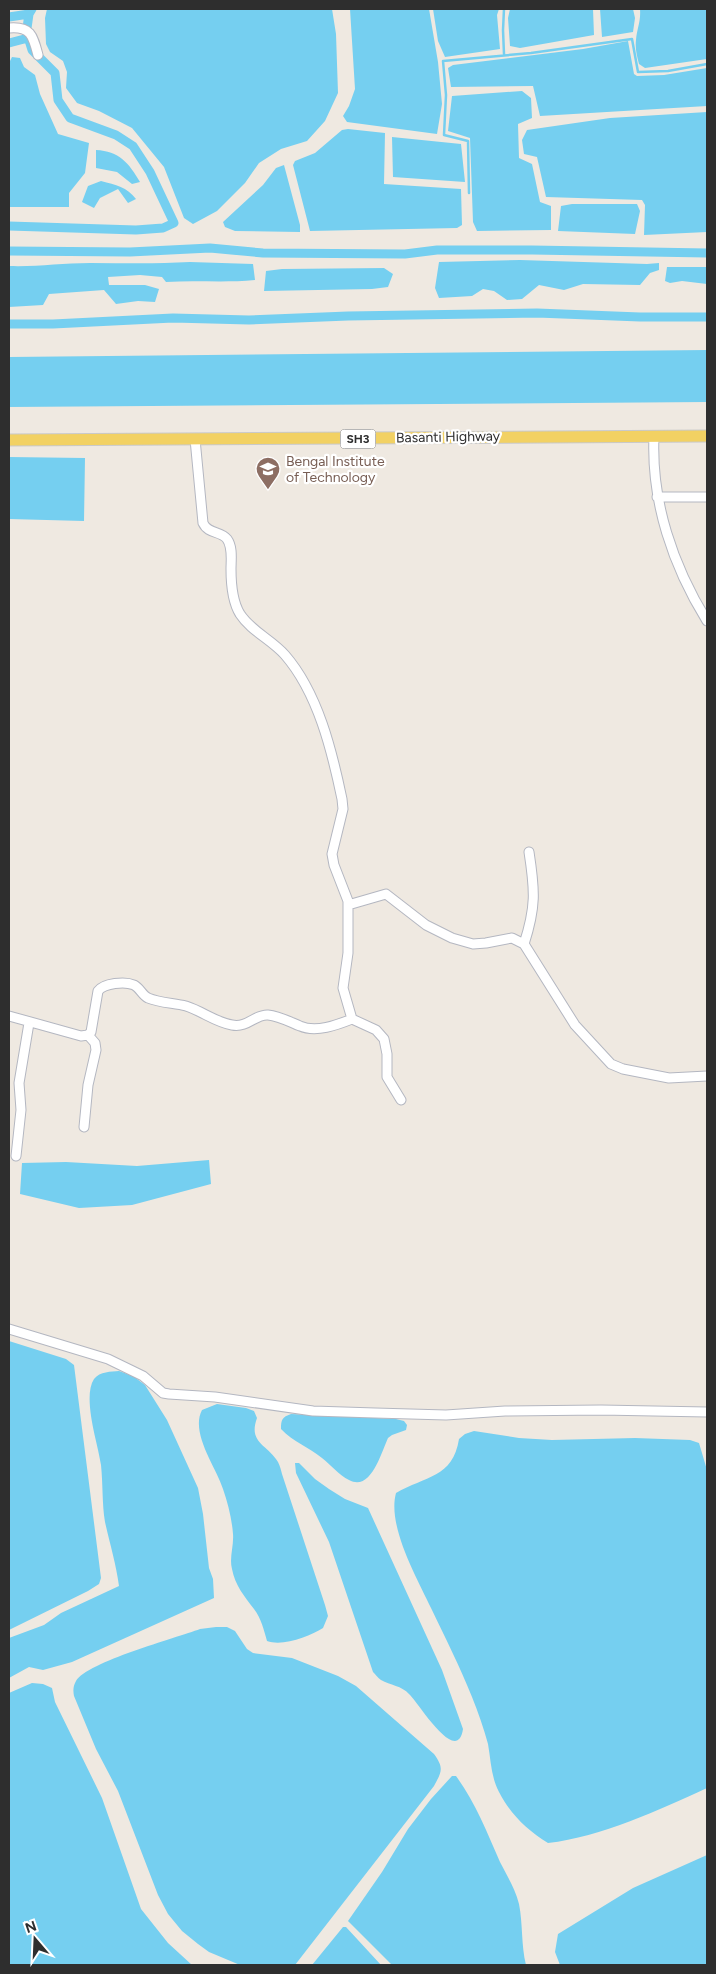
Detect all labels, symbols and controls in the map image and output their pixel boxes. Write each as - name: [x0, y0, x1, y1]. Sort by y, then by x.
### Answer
- street label: Basanti Highway: [396, 428, 501, 446]
- road number: SH3: [340, 429, 376, 448]
- place label: Bengal Institute of Technology: [286, 453, 385, 486]
- school or university icon: Bengal Institute of Technology: [255, 456, 281, 490]
- north arrow: [10, 1914, 60, 1964]
- text: N: [23, 1917, 39, 1937]

